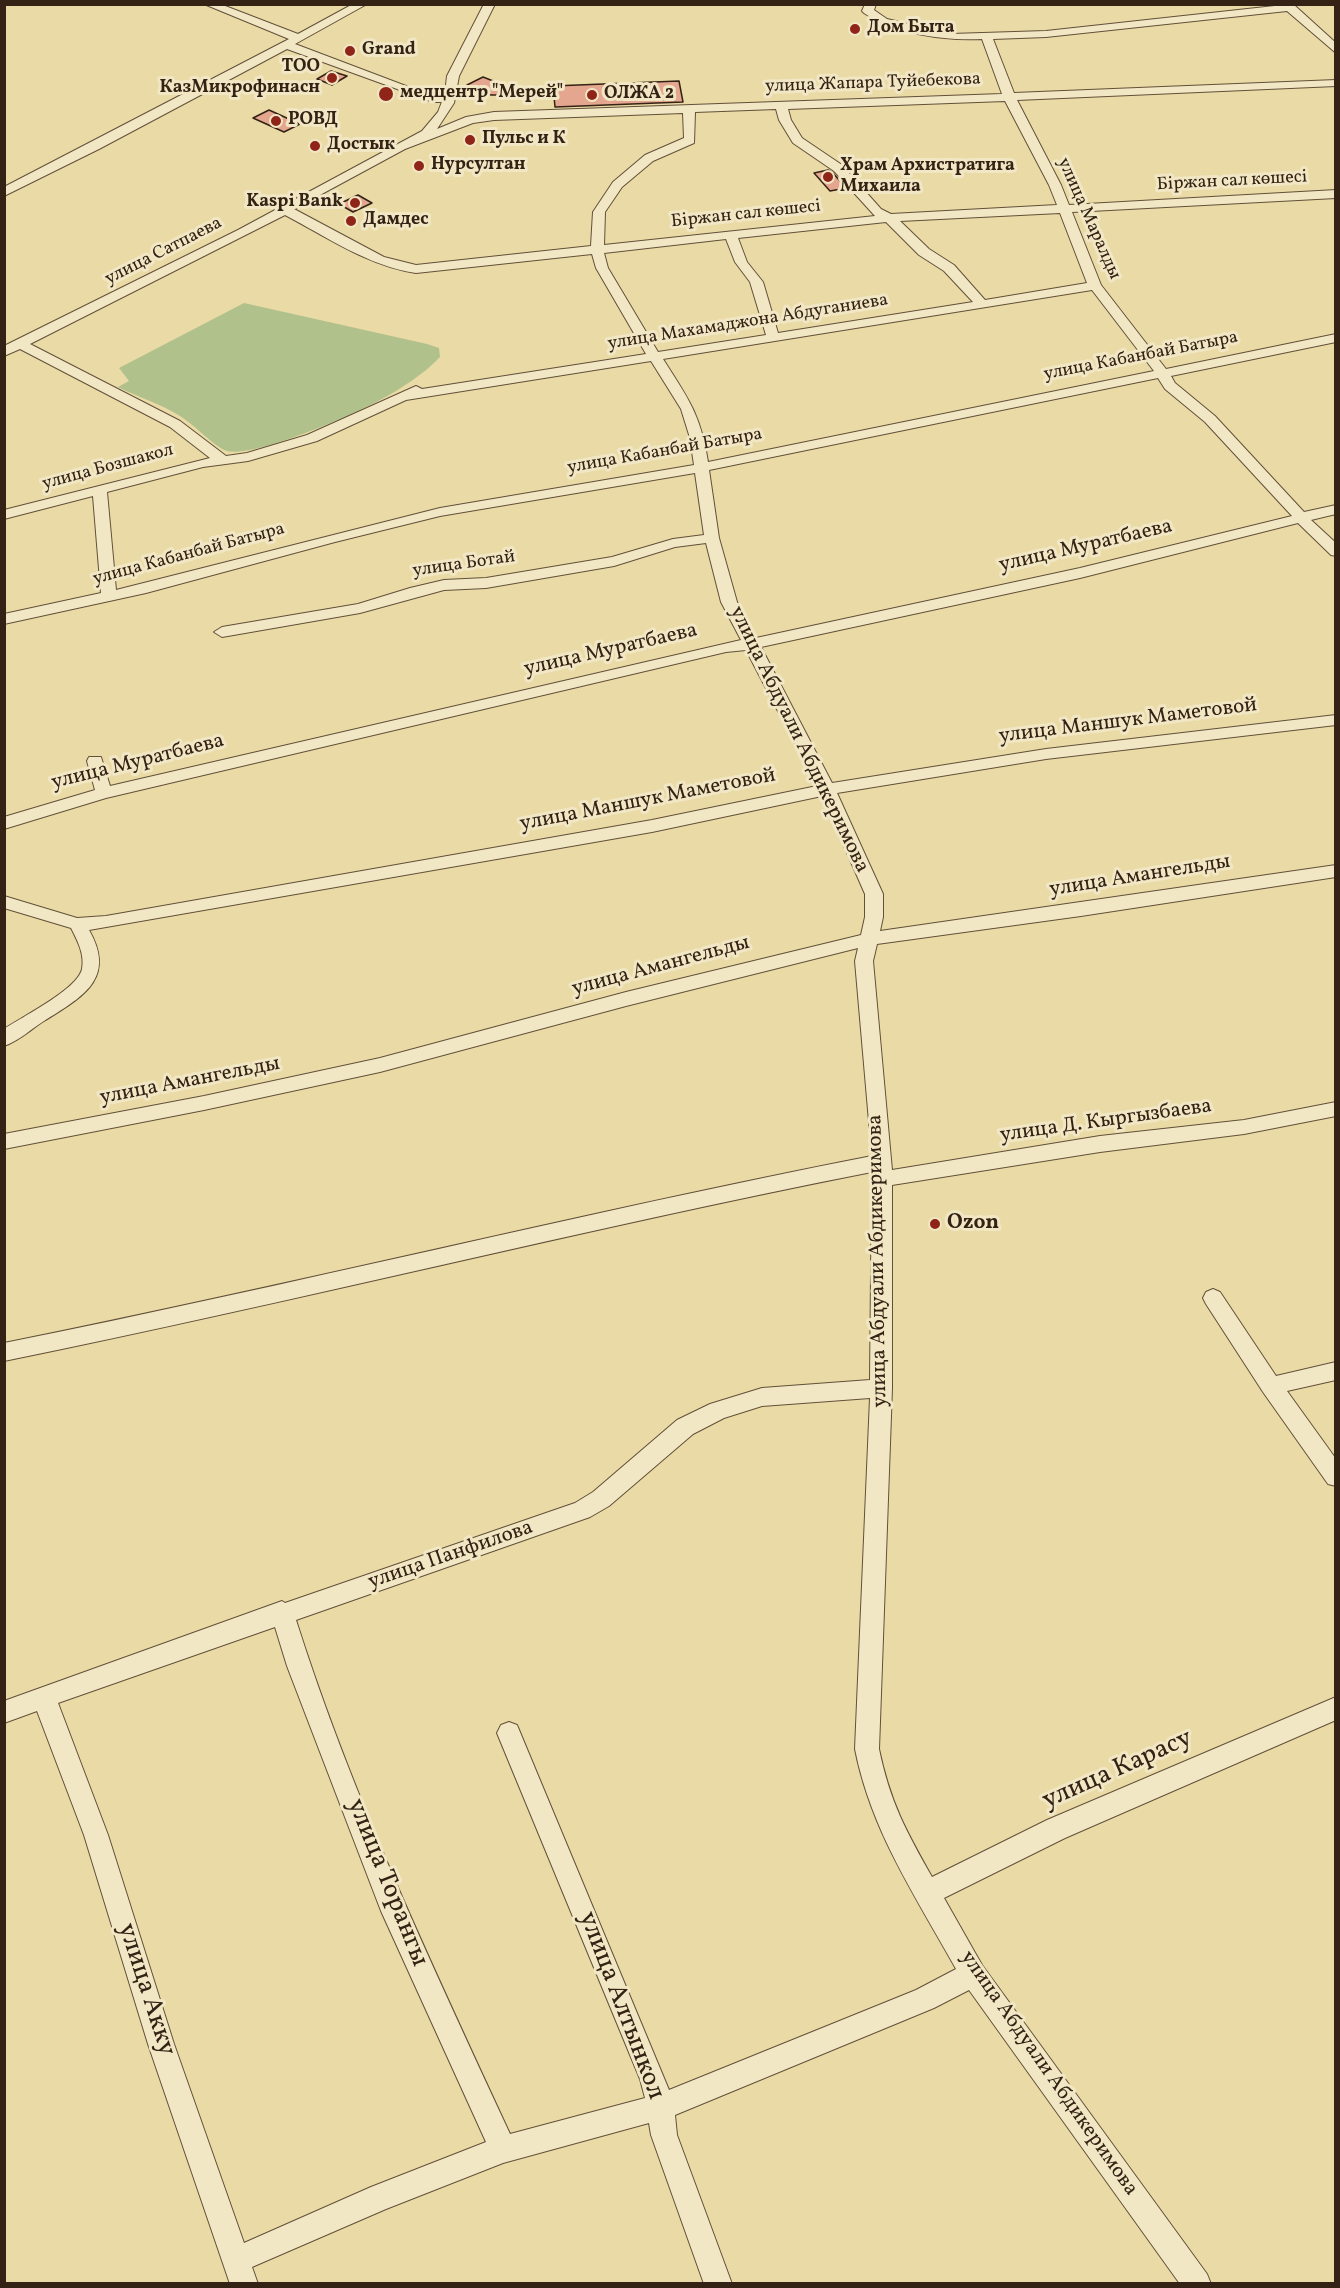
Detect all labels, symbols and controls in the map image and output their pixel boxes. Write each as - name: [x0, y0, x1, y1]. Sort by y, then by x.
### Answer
- place label: Дом Быта: [867, 18, 954, 40]
- marker: Дом Быта: [848, 22, 862, 36]
- place label: Grand: [362, 40, 416, 62]
- marker: Grand: [343, 44, 357, 58]
- place label: ТОО КазМикрофинасн: [160, 57, 320, 100]
- street label: улица Жапара Туйебекова: [765, 69, 981, 99]
- marker: ТОО КазМикрофинасн: [325, 71, 339, 85]
- place label: медцентр "Мерей": [400, 83, 563, 105]
- place label: ОЛЖА 2: [604, 84, 674, 106]
- marker: медцентр "Мерей": [377, 85, 395, 103]
- marker: ОЛЖА 2: [585, 88, 599, 102]
- place label: РОВД: [288, 110, 338, 132]
- marker: РОВД: [269, 114, 283, 128]
- place label: Пульс и К: [482, 129, 566, 151]
- marker: Пульс и К: [463, 133, 477, 147]
- place label: Достык: [327, 135, 395, 157]
- marker: Достык: [308, 139, 322, 153]
- place label: Нурсултан: [431, 155, 526, 177]
- street label: улица Маралды: [1052, 155, 1124, 283]
- place label: Храм Архистратига Михаила: [840, 156, 1015, 198]
- marker: Нурсултан: [412, 159, 426, 173]
- street label: Біржан сал көшесі: [1156, 167, 1308, 197]
- marker: Храм Архистратига Михаила: [821, 170, 835, 184]
- place label: Kaspi Bank: [246, 192, 343, 214]
- marker: Kaspi Bank: [348, 196, 362, 210]
- street label: Біржан сал көшесі: [670, 196, 822, 234]
- place label: Дамдес: [363, 210, 429, 232]
- street label: улица Сатпаева: [102, 213, 226, 291]
- marker: Дамдес: [344, 214, 358, 228]
- street label: улица Махамаджона Абдуганиева: [606, 290, 890, 356]
- street label: улица Кабанбай Батыра: [1042, 328, 1240, 386]
- street label: улица Кабанбай Батыра: [566, 424, 764, 480]
- street label: улица Бозшакол: [40, 440, 176, 496]
- street label: улица Муратбаева: [997, 515, 1175, 579]
- street label: улица Кабанбай Батыра: [91, 519, 287, 591]
- street label: улица Ботай: [411, 547, 517, 583]
- street label: улица Абдуали Абдикеримова: [722, 603, 874, 877]
- street label: улица Муратбаева: [522, 619, 700, 683]
- street label: улица Маншук Маметовой: [997, 694, 1259, 750]
- street label: улица Муратбаева: [49, 729, 227, 797]
- street label: улица Маншук Маметовой: [518, 764, 778, 838]
- street label: улица Амангельды: [1048, 850, 1232, 904]
- street label: улица Амангельды: [569, 931, 753, 1003]
- street label: улица Амангельды: [98, 1052, 282, 1112]
- street label: улица Д. Кыргызбаева: [998, 1095, 1214, 1149]
- street label: улица Абдуали Абдикеримова: [864, 1114, 894, 1408]
- place label: Ozon: [947, 1211, 999, 1237]
- marker: Ozon: [928, 1217, 942, 1231]
- street label: улица Панфилова: [365, 1516, 537, 1596]
- street label: улица Карасу: [1038, 1724, 1198, 1818]
- street label: улица Торангы: [338, 1795, 434, 1971]
- street label: улица Алтынкол: [570, 1908, 670, 2104]
- street label: улица Акку: [109, 1920, 181, 2060]
- street label: улица Абдуали Абдикеримова: [954, 1947, 1142, 2201]

